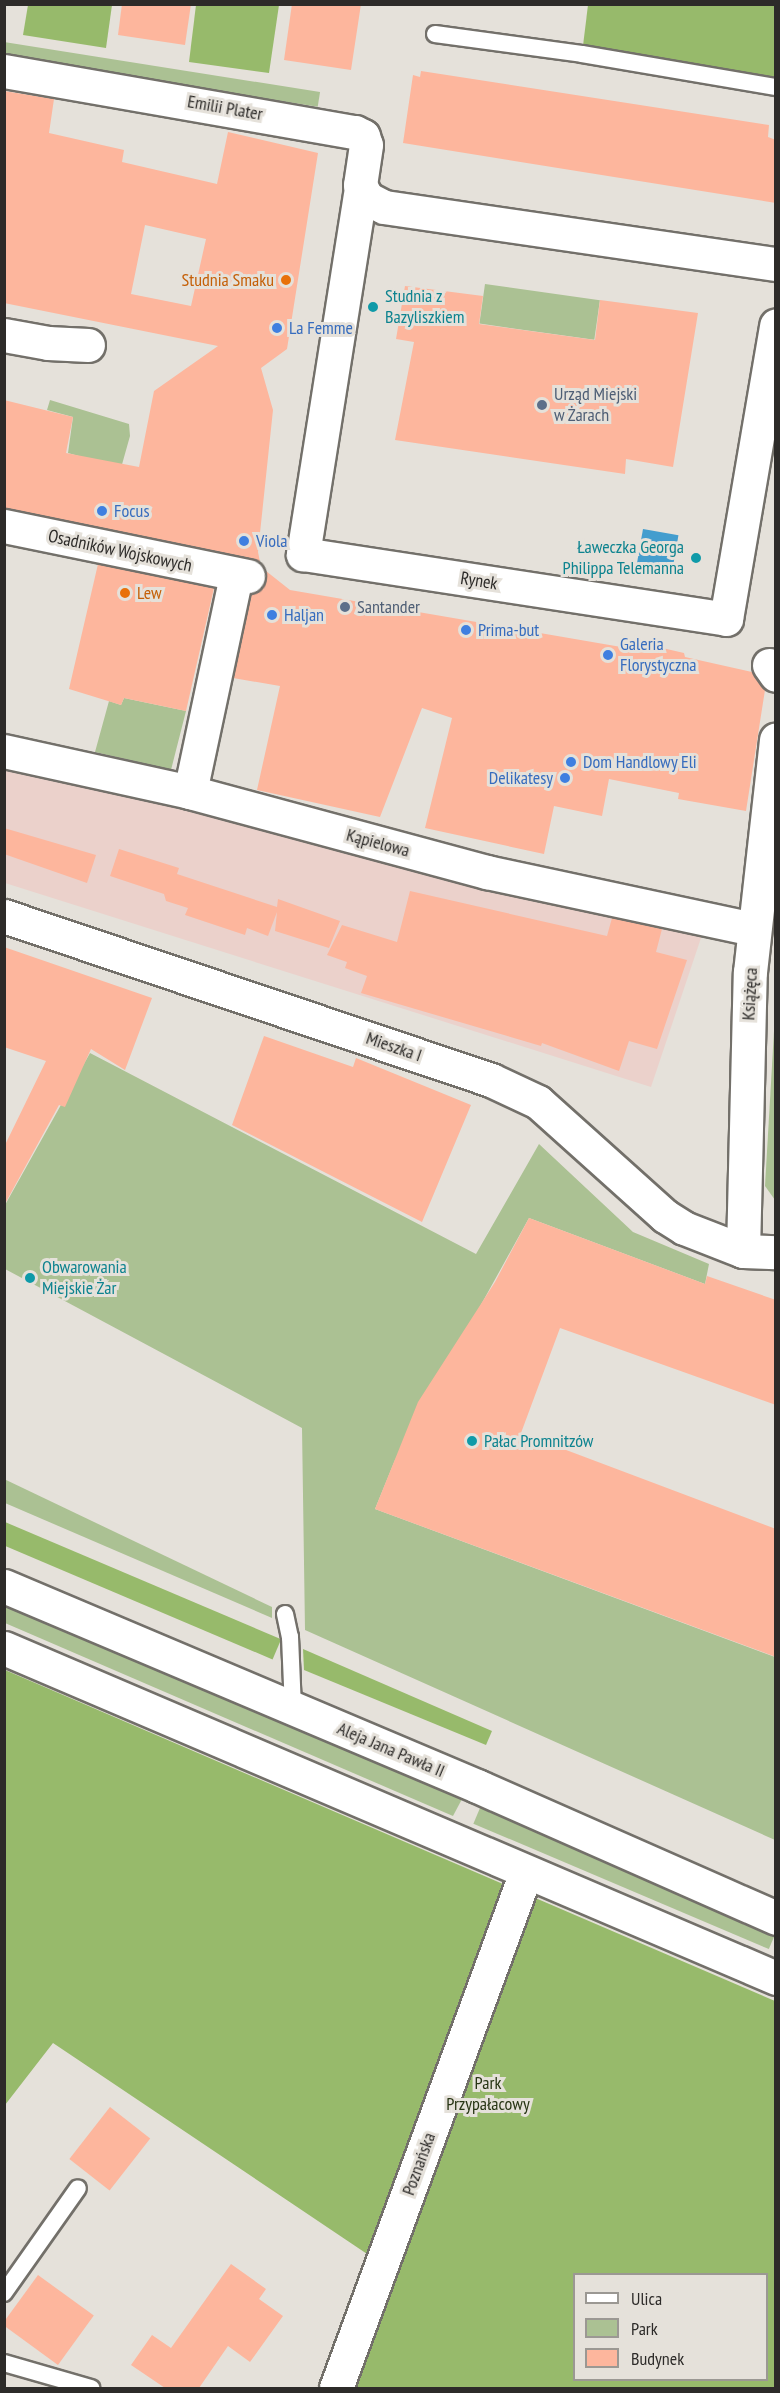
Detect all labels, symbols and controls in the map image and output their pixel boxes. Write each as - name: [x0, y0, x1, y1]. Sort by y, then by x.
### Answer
- street label: Emilii Plater: [186, 91, 264, 125]
- place label: Studnia Smaku: [181, 269, 274, 291]
- marker: Studnia Smaku: [279, 273, 293, 287]
- place label: Studnia z Bazyliszkiem: [385, 286, 465, 328]
- marker: Studnia z Bazyliszkiem: [366, 300, 380, 314]
- place label: La Femme: [289, 317, 353, 339]
- marker: La Femme: [270, 321, 284, 335]
- place label: Urząd Miejski w Żarach: [554, 384, 637, 426]
- marker: Urząd Miejski w Żarach: [535, 398, 549, 412]
- place label: Focus: [114, 500, 150, 522]
- marker: Focus: [95, 504, 109, 518]
- street label: Osadników Wojskowych: [46, 525, 194, 577]
- place label: Viola: [256, 530, 287, 552]
- marker: Viola: [237, 534, 251, 548]
- place label: Ławeczka Georga Philippa Telemanna: [562, 537, 684, 580]
- marker: Ławeczka Georga Philippa Telemanna: [689, 551, 703, 565]
- street label: Rynek: [459, 567, 499, 595]
- place label: Lew: [137, 582, 162, 604]
- marker: Lew: [118, 586, 132, 600]
- place label: Santander: [357, 596, 420, 618]
- marker: Santander: [338, 600, 352, 614]
- place label: Haljan: [284, 604, 324, 626]
- marker: Haljan: [265, 608, 279, 622]
- place label: Prima-but: [478, 619, 539, 641]
- marker: Prima-but: [459, 623, 473, 637]
- place label: Galeria Florystyczna: [620, 634, 697, 676]
- marker: Galeria Florystyczna: [601, 648, 615, 662]
- place label: Dom Handlowy Eli: [583, 751, 697, 773]
- marker: Dom Handlowy Eli: [564, 755, 578, 769]
- place label: Delikatesy: [489, 767, 553, 789]
- marker: Delikatesy: [558, 771, 572, 785]
- street label: Kąpielowa: [344, 824, 412, 862]
- street label: Książęca: [738, 967, 762, 1021]
- street label: Mieszka I: [363, 1027, 425, 1067]
- place label: Obwarowania Miejskie Żar: [42, 1257, 127, 1300]
- marker: Obwarowania Miejskie Żar: [23, 1271, 37, 1285]
- place label: Pałac Promnitzów: [484, 1430, 594, 1452]
- marker: Pałac Promnitzów: [465, 1434, 479, 1448]
- street label: Aleja Jana Pawła II: [334, 1718, 448, 1782]
- park label: Park Przypałacowy: [446, 2073, 530, 2116]
- street label: Poznańska: [398, 2130, 440, 2198]
- legend: [573, 2273, 768, 2381]
- text: Ulica: [631, 2287, 662, 2310]
- text: Park: [631, 2317, 658, 2340]
- text: Budynek: [631, 2347, 684, 2370]

